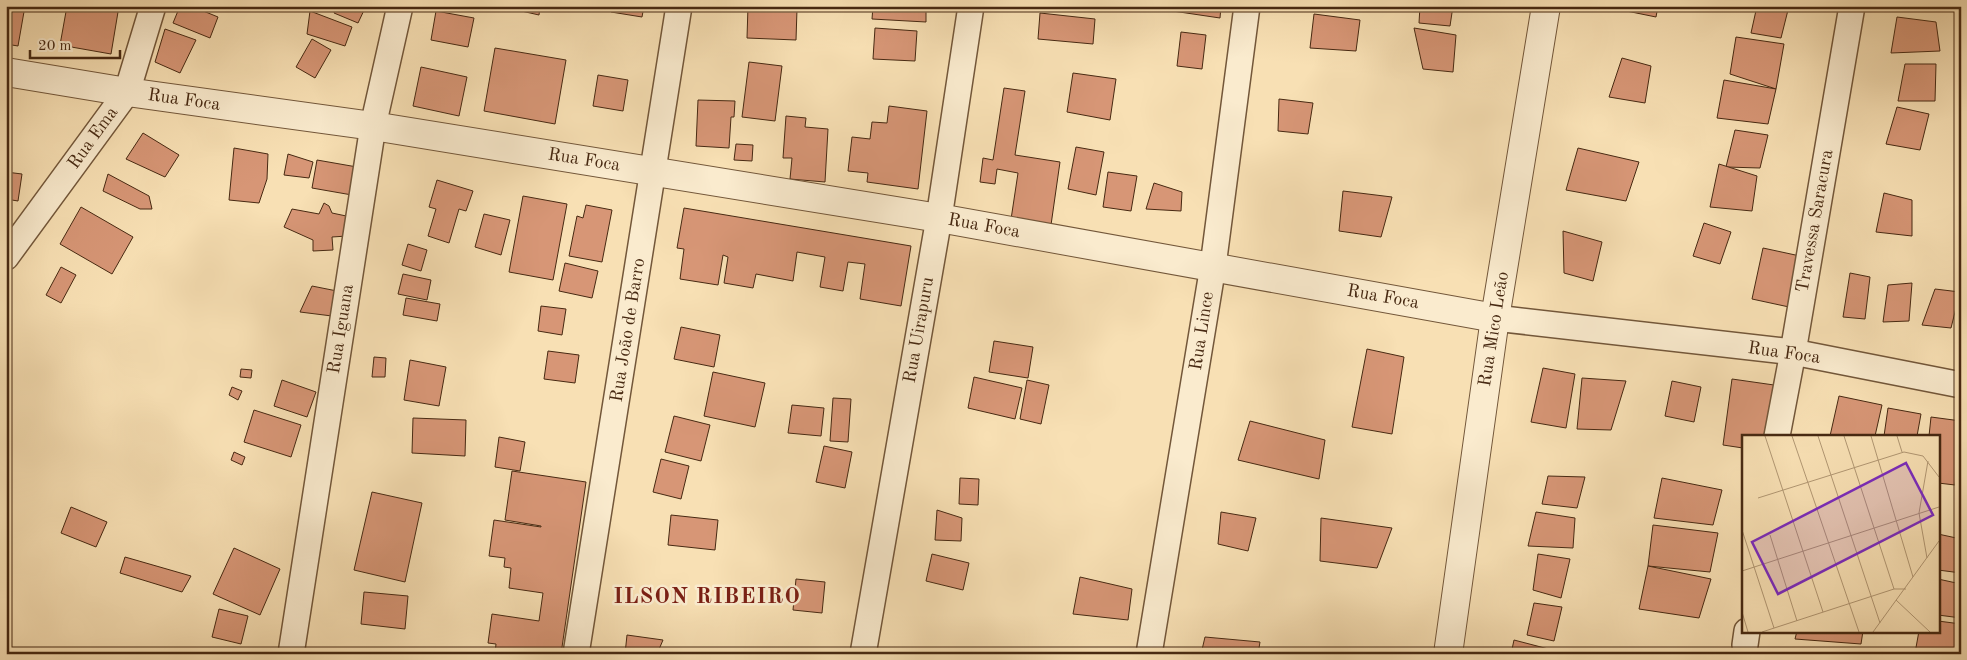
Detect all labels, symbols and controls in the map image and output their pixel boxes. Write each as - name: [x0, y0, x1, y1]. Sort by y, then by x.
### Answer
- scale bar: [30, 28, 120, 60]
- text: 20 m: [38, 39, 72, 54]
- street label: Rua Foca: [147, 86, 221, 114]
- street label: Rua Ema: [65, 103, 122, 172]
- street label: Rua Foca: [547, 145, 622, 175]
- street label: Travessa Saracura: [1794, 148, 1836, 294]
- street label: Rua Foca: [946, 211, 1022, 241]
- street label: Rua João de Barro: [608, 257, 648, 403]
- street label: Rua Mico Leão: [1476, 270, 1512, 388]
- street label: Rua Uirapuru: [901, 275, 937, 385]
- street label: Rua Foca: [1345, 282, 1421, 312]
- street label: Rua Iguana: [325, 283, 357, 375]
- street label: Rua Lince: [1187, 290, 1217, 372]
- street label: Rua Foca: [1747, 339, 1821, 367]
- inset map: [1742, 435, 1940, 632]
- district label: ILSON RIBEIRO: [613, 586, 801, 608]

